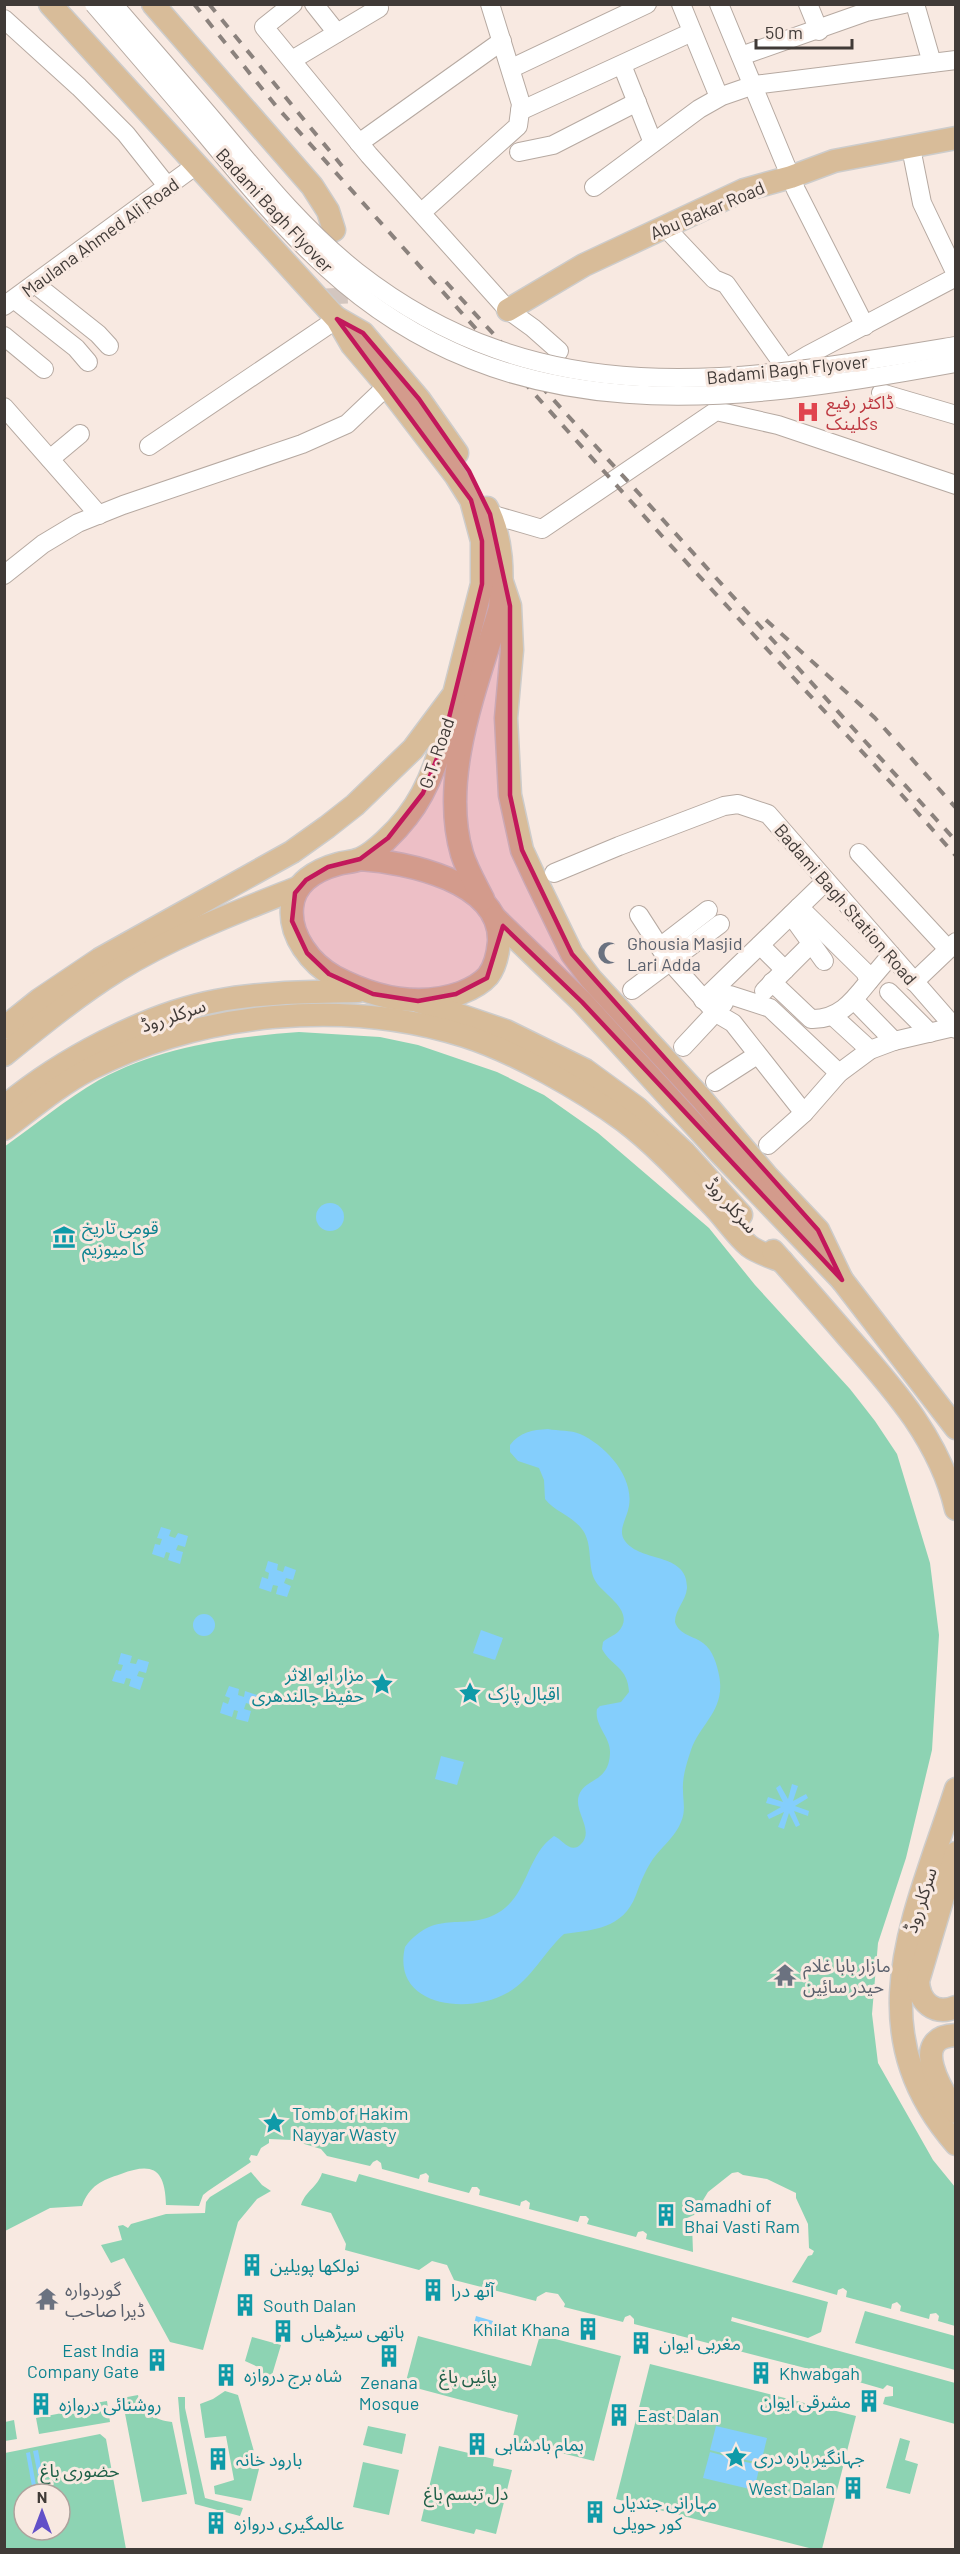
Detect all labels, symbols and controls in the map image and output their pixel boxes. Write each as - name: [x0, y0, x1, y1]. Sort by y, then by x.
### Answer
- scale bar: [756, 12, 852, 50]
- text: 50 m: [765, 21, 803, 43]
- street label: Badami Bagh Flyover: [212, 143, 339, 277]
- street label: Maulana Ahmed Ali Road: [17, 173, 183, 301]
- street label: Abu Bakar Road: [646, 176, 768, 244]
- street label: Badami Bagh Flyover: [705, 350, 869, 388]
- place label: ڈاکٹر رفیع کلینکs: [826, 391, 894, 434]
- hospital icon: ڈاکٹر رفیع کلینکs: [795, 399, 821, 425]
- street label: G.T. Road: [414, 715, 458, 791]
- street label: Badami Bagh Station Road: [770, 819, 922, 989]
- place label: Ghousia Masjid Lari Adda: [627, 932, 743, 975]
- mosque icon: Ghousia Masjid Lari Adda: [596, 940, 622, 966]
- street label: سرکلر روڈ: [138, 994, 209, 1037]
- street label: سرکلر روڈ: [701, 1173, 763, 1238]
- place label: قومی تاریخ کا میوزیم: [82, 1216, 159, 1262]
- museum icon: قومی تاریخ کا میوزیم: [51, 1224, 77, 1250]
- place label: مزار ابو الاثر حفیظ جالندھری: [252, 1663, 364, 1707]
- place icon: مزار ابو الاثر حفیظ جالندھری: [369, 1671, 395, 1697]
- place icon: اقبال پارک: [457, 1680, 483, 1706]
- place label: اقبال پارک: [488, 1682, 560, 1705]
- street label: سرکلر روڈ: [899, 1865, 942, 1936]
- place label: مازار بابا غلام حیدر سائِین: [803, 1954, 891, 1998]
- temple icon: مازار بابا غلام حیدر سائِین: [772, 1962, 798, 1988]
- place label: Tomb of Hakim Nayyar Wasty: [292, 2102, 408, 2145]
- place icon: Tomb of Hakim Nayyar Wasty: [261, 2110, 287, 2136]
- place label: Samadhi of Bhai Vasti Ram: [684, 2194, 800, 2237]
- building icon: Samadhi of Bhai Vasti Ram: [653, 2202, 679, 2228]
- building icon: نولکھا پویلین: [239, 2252, 265, 2278]
- place label: نولکھا پویلین: [270, 2254, 360, 2277]
- building icon: آٹھ درا: [420, 2277, 446, 2303]
- place label: گوردوارہ ڈیرا صاحب: [65, 2278, 145, 2322]
- place label: آٹھ درا: [451, 2279, 495, 2302]
- temple icon: گوردوارہ ڈیرا صاحب: [34, 2286, 60, 2312]
- building icon: South Dalan: [232, 2292, 258, 2318]
- place label: South Dalan: [263, 2294, 356, 2316]
- building icon: Khilat Khana: [575, 2316, 601, 2342]
- building icon: ہاتھی سیڑھیاں: [270, 2318, 296, 2344]
- place label: Khilat Khana: [472, 2318, 570, 2340]
- place label: ہاتھی سیڑھیاں: [301, 2320, 404, 2343]
- building icon: مغربی ایوان: [628, 2330, 654, 2356]
- place label: مغربی ایوان: [659, 2332, 741, 2355]
- place label: East India Company Gate: [27, 2339, 139, 2382]
- building icon: Zenana Mosque: [376, 2343, 402, 2369]
- building icon: East India Company Gate: [144, 2347, 170, 2373]
- building icon: Khwabgah: [748, 2360, 774, 2386]
- building icon: شاہ برج دروازہ: [213, 2362, 239, 2388]
- place label: Khwabgah: [779, 2362, 860, 2384]
- place label: شاہ برج دروازہ: [244, 2364, 342, 2389]
- park label: پائیں باغ: [439, 2365, 497, 2391]
- place label: Zenana Mosque: [359, 2371, 419, 2414]
- building icon: مشرقی ایوان: [856, 2388, 882, 2414]
- place label: مشرقی ایوان: [760, 2390, 851, 2413]
- building icon: روشنائی دروازہ: [28, 2391, 54, 2417]
- place label: روشنائی دروازہ: [59, 2393, 162, 2416]
- building icon: East Dalan: [606, 2402, 632, 2428]
- place label: East Dalan: [637, 2404, 719, 2426]
- building icon: ہمام بادشاہی: [464, 2431, 490, 2457]
- place label: ہمام بادشاہی: [495, 2433, 584, 2459]
- place icon: جہانگیر بارہ دری: [723, 2444, 749, 2470]
- building icon: بارود خانہ: [205, 2446, 231, 2472]
- place label: جہانگیر بارہ دری: [754, 2446, 865, 2469]
- place label: بارود خانہ: [236, 2448, 302, 2471]
- park label: حضوری باغ: [40, 2459, 120, 2485]
- building icon: West Dalan: [840, 2475, 866, 2501]
- place label: West Dalan: [749, 2477, 835, 2499]
- north arrow: [12, 2482, 72, 2542]
- park label: دل تبسم باغ: [424, 2482, 508, 2508]
- text: N: [37, 2487, 47, 2506]
- place label: مہارانی جندیاں کور حویلی: [613, 2491, 717, 2535]
- building icon: مہارانی جندیاں کور حویلی: [582, 2499, 608, 2525]
- building icon: عالمگیری دروازہ: [203, 2510, 229, 2536]
- place label: عالمگیری دروازہ: [234, 2512, 344, 2535]

